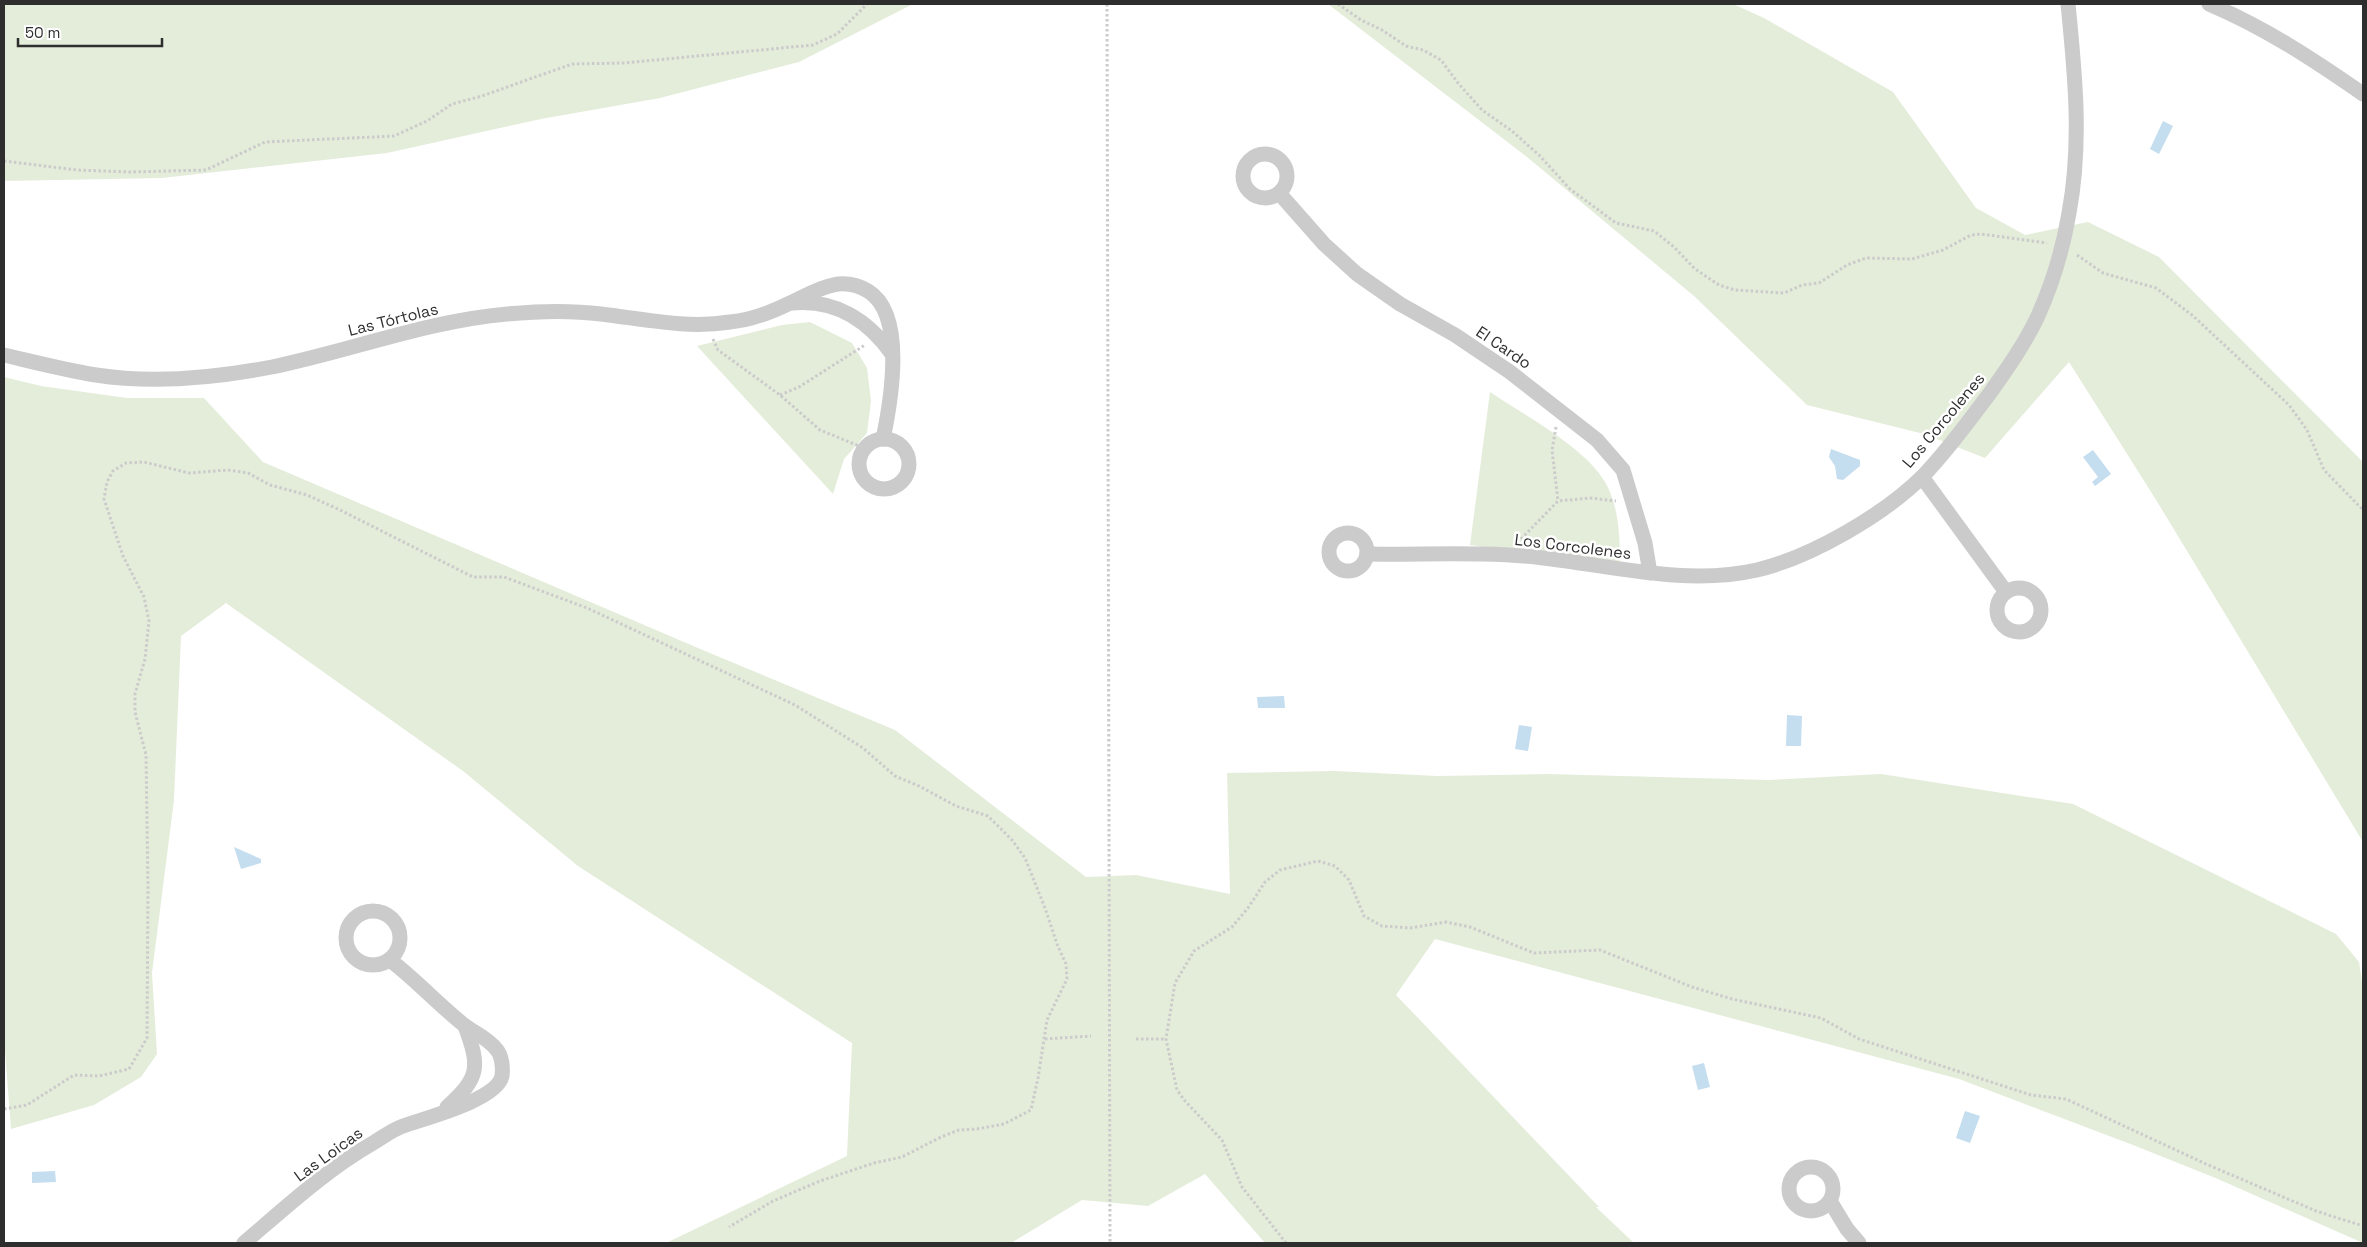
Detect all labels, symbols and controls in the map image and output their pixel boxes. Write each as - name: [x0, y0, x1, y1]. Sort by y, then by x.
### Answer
- scale bar: [18, 15, 161, 47]
- text: 50 m: [25, 23, 60, 42]
- street label: Las Tórtolas: [346, 298, 440, 341]
- street label: El Cardo: [1472, 321, 1535, 374]
- street label: Los Corcolenes: [1898, 369, 1989, 472]
- street label: Los Corcolenes: [1513, 529, 1633, 564]
- street label: Las Loicas: [290, 1122, 367, 1186]

